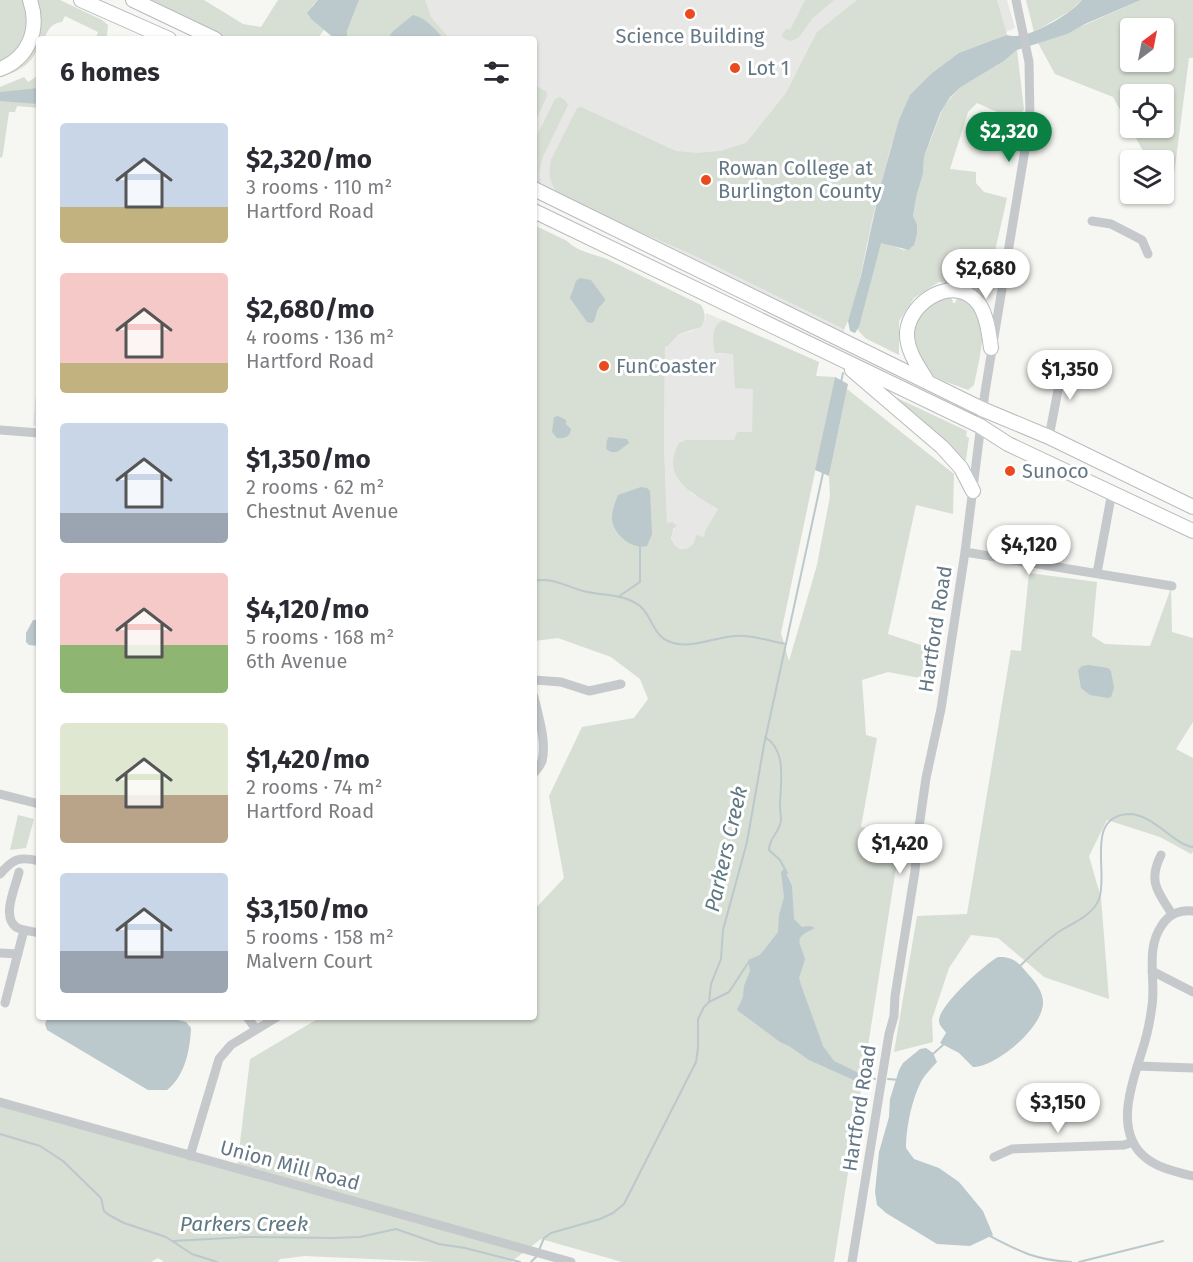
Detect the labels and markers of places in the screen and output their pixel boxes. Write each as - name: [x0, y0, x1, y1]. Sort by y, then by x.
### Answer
- marker: Science Building: [683, 7, 697, 21]
- place label: Science Building: [616, 24, 765, 48]
- place label: Lot 1: [747, 56, 789, 80]
- marker: Lot 1: [728, 61, 742, 75]
- pin: $2,320: [960, 112, 1058, 163]
- place label: Rowan College at Burlington County: [718, 156, 882, 203]
- marker: Rowan College at Burlington County: [699, 173, 713, 187]
- pin: $2,680: [937, 249, 1035, 300]
- pin: $1,350: [1021, 350, 1119, 401]
- place label: FunCoaster: [616, 354, 717, 378]
- marker: FunCoaster: [597, 359, 611, 373]
- place label: Sunoco: [1022, 459, 1089, 483]
- marker: Sunoco: [1003, 464, 1017, 478]
- pin: $4,120: [980, 525, 1078, 576]
- pin: $1,420: [851, 824, 949, 875]
- pin: $3,150: [1009, 1083, 1107, 1134]

